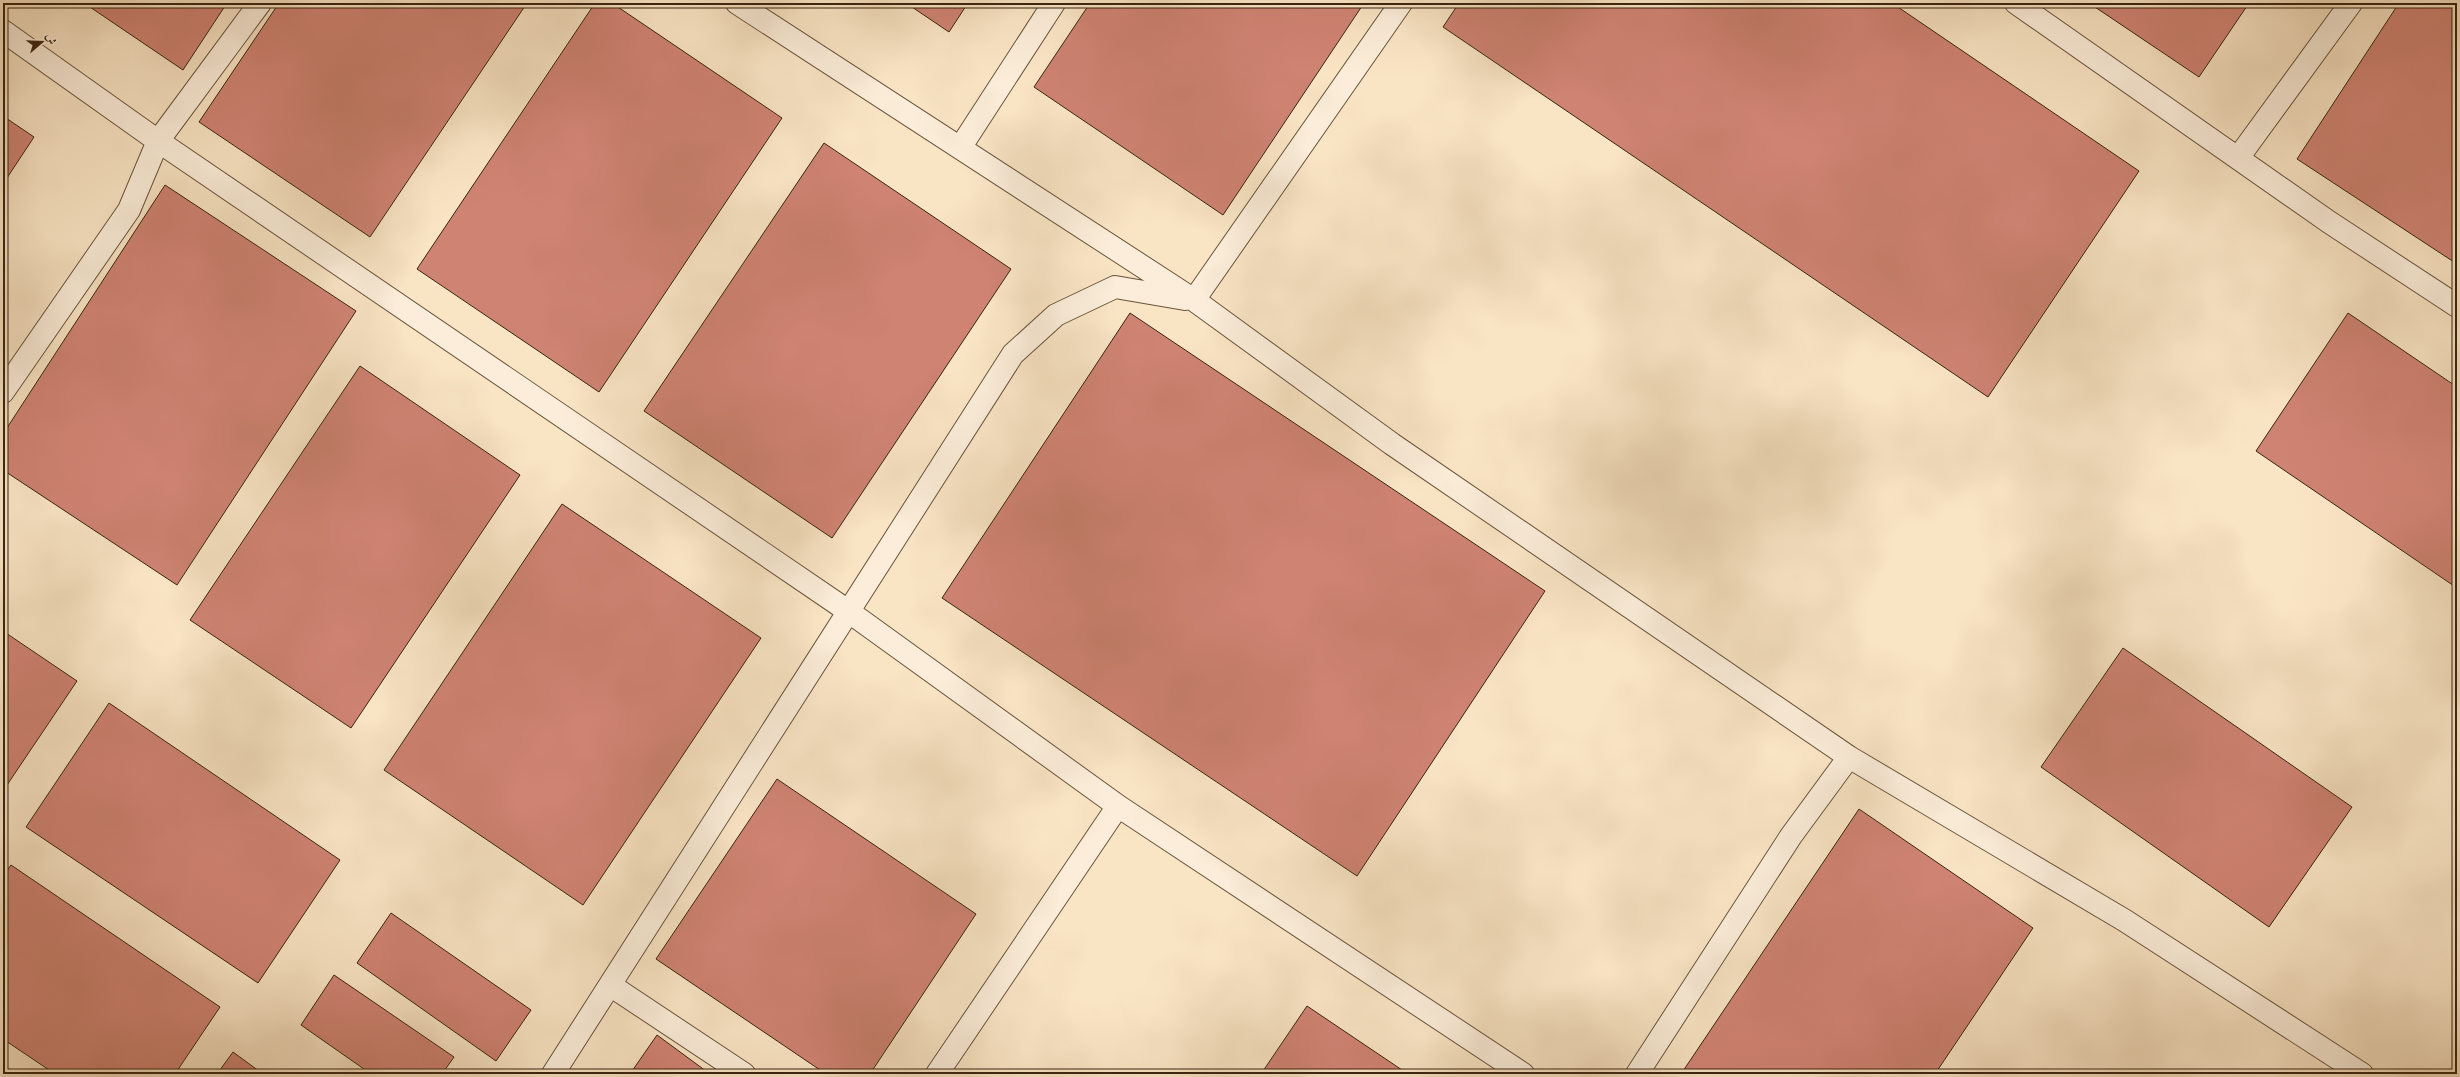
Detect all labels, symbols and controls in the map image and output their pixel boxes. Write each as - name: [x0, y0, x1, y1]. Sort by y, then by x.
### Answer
- north arrow: [22, 22, 62, 62]
- text: ش: [43, 32, 57, 46]

